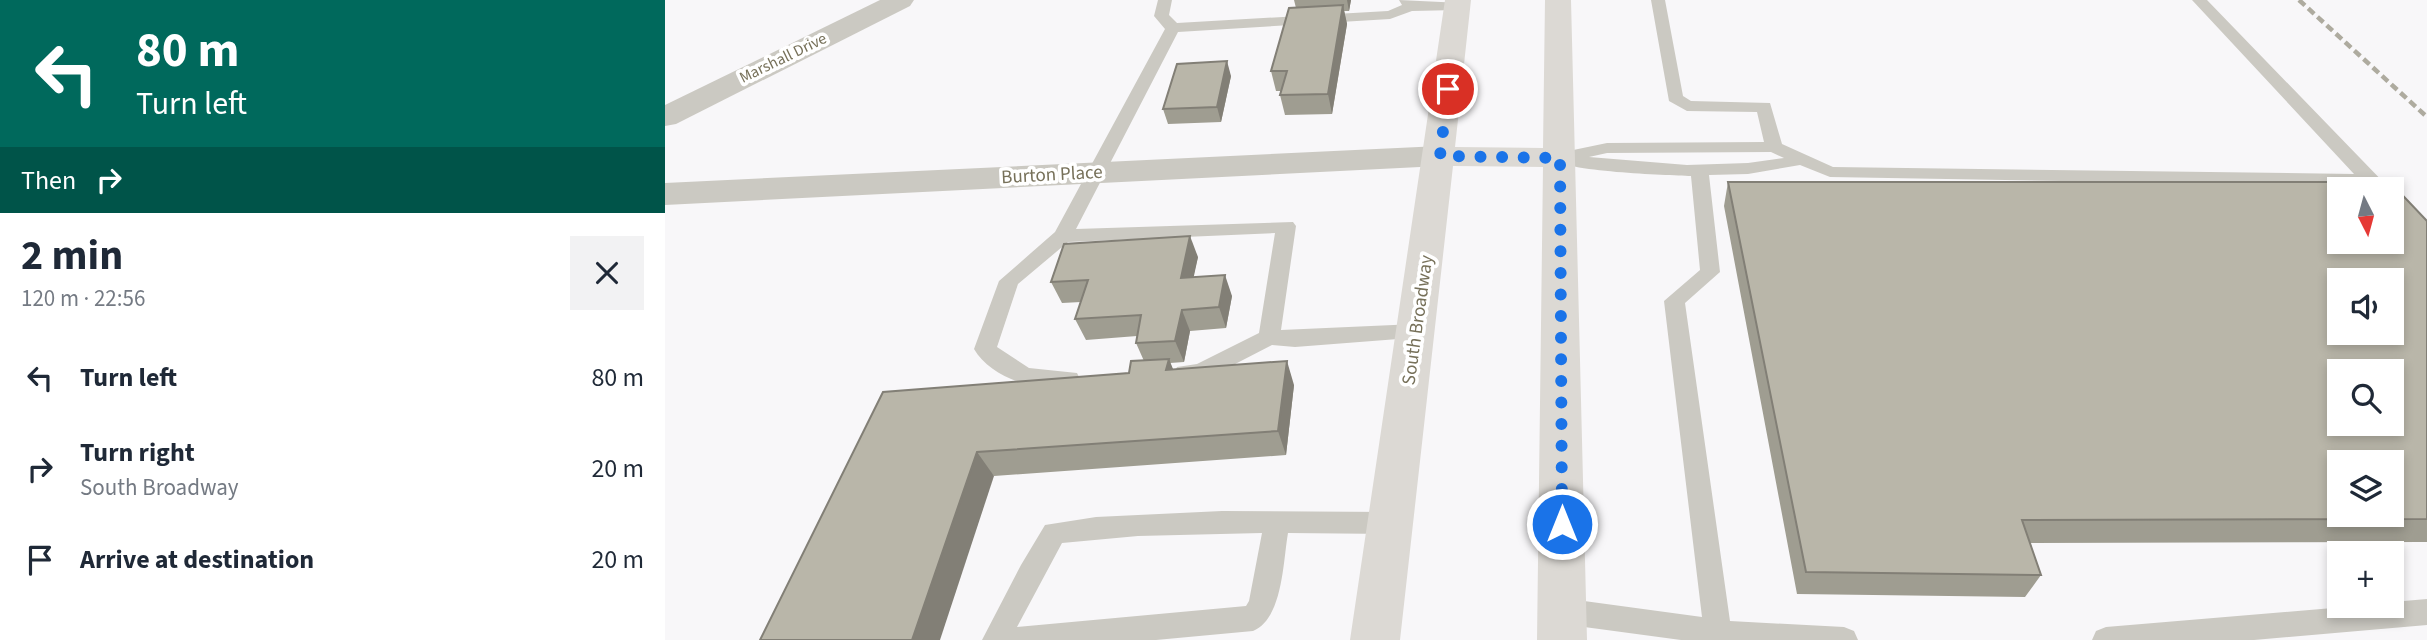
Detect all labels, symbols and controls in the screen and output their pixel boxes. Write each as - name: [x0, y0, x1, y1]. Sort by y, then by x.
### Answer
- text: 80 m: [136, 16, 240, 86]
- street label: Marshall Drive: [736, 27, 830, 89]
- icon: left: [21, 28, 112, 119]
- pin: [1418, 59, 1478, 119]
- icon: arrive: [1429, 70, 1467, 108]
- text: Turn left: [136, 81, 247, 127]
- street label: Burton Place: [1001, 159, 1103, 191]
- icon: right: [90, 161, 128, 199]
- text: Then: [21, 162, 76, 199]
- north arrow: [2327, 177, 2405, 254]
- map controls: [2327, 177, 2404, 618]
- text: 2 min: [21, 226, 123, 286]
- button: close: [570, 236, 644, 310]
- street label: South Broadway: [1396, 253, 1441, 387]
- button: sound: [2327, 268, 2404, 345]
- text: 120 m · 22:56: [21, 282, 145, 315]
- icon: left: [21, 359, 59, 397]
- text: Turn left: [80, 359, 177, 396]
- text: 80 m: [591, 359, 644, 396]
- button: search: [2327, 359, 2404, 436]
- text: Turn right: [80, 434, 195, 471]
- icon: right: [21, 450, 59, 488]
- text: 20 m: [591, 450, 644, 487]
- button: layers: [2327, 450, 2404, 527]
- text: South Broadway: [80, 471, 239, 504]
- position arrow: [1525, 487, 1599, 561]
- icon: arrive: [21, 541, 59, 579]
- text: Arrive at destination: [80, 541, 314, 578]
- text: 20 m: [591, 541, 644, 578]
- button: +: [2327, 541, 2404, 618]

